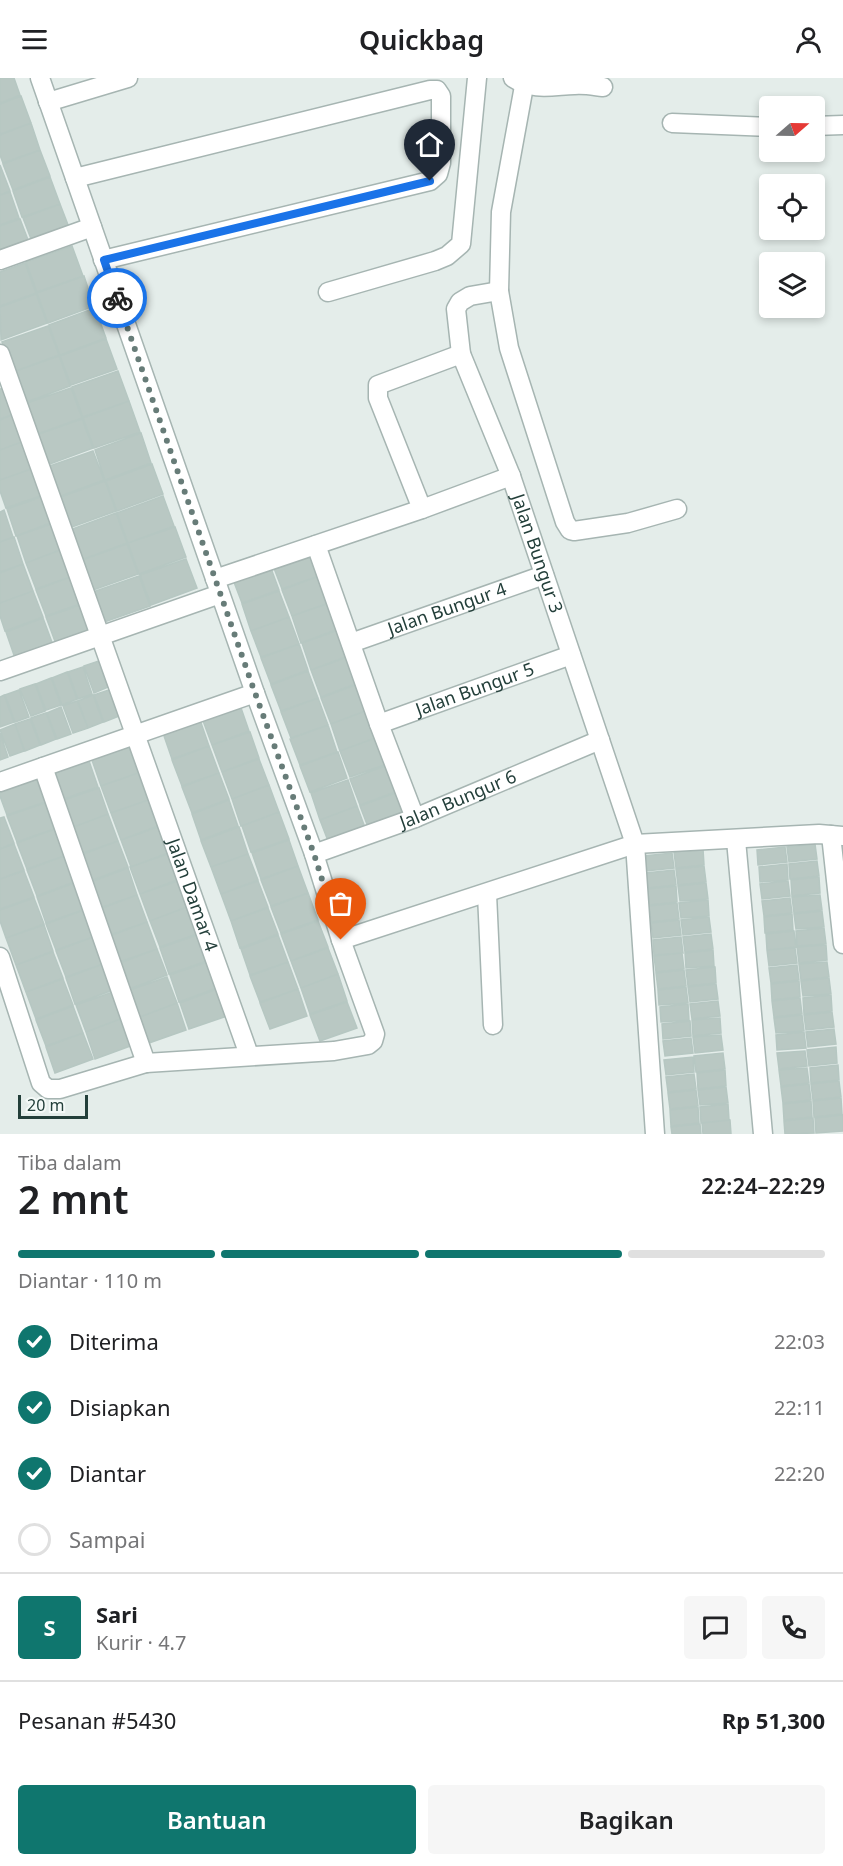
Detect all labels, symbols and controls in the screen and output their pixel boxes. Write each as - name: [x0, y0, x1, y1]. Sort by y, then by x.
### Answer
- text: Quickbag: [359, 21, 484, 58]
- icon: menu: [18, 23, 51, 56]
- icon: person: [792, 23, 825, 56]
- north arrow: [759, 96, 825, 162]
- map controls: [759, 96, 825, 318]
- pin: [404, 119, 455, 181]
- icon: home: [413, 128, 446, 161]
- button: locate: [759, 174, 825, 240]
- button: layers: [759, 252, 825, 318]
- courier: [87, 268, 147, 328]
- icon: bike: [101, 282, 134, 315]
- street label: Jalan Bungur 3: [506, 489, 569, 616]
- street label: Jalan Bungur 4: [382, 576, 509, 641]
- street label: Jalan Bungur 5: [410, 656, 537, 722]
- street label: Jalan Bungur 6: [394, 764, 520, 834]
- street label: Jalan Damar 4: [161, 833, 224, 954]
- pin: [315, 878, 366, 940]
- icon: bag: [324, 887, 357, 920]
- scale bar: [18, 1092, 88, 1120]
- text: 20 m: [27, 1094, 64, 1116]
- text: Tiba dalam: [18, 1149, 122, 1176]
- text: 22:24–22:29: [701, 1170, 825, 1200]
- text: 2 mnt: [18, 1172, 129, 1225]
- text: Diantar · 110 m: [18, 1267, 162, 1294]
- icon: check: [18, 1325, 51, 1358]
- text: Diterima: [69, 1326, 159, 1356]
- text: 22:03: [774, 1328, 825, 1355]
- icon: check: [18, 1391, 51, 1424]
- text: Disiapkan: [69, 1392, 171, 1422]
- text: 22:11: [774, 1394, 825, 1421]
- icon: check: [18, 1457, 51, 1490]
- text: Diantar: [69, 1458, 146, 1488]
- text: 22:20: [774, 1460, 825, 1487]
- text: Sampai: [69, 1524, 146, 1554]
- button: chat: [684, 1596, 747, 1659]
- button: phone: [762, 1596, 825, 1659]
- text: Sari: [96, 1599, 138, 1629]
- text: S: [43, 1612, 56, 1642]
- text: Kurir · 4.7: [96, 1629, 186, 1656]
- text: Pesanan #5430: [18, 1705, 176, 1735]
- text: Rp 51,300: [722, 1705, 825, 1735]
- button: Bantuan: [18, 1785, 416, 1854]
- button: Bagikan: [428, 1785, 825, 1854]

